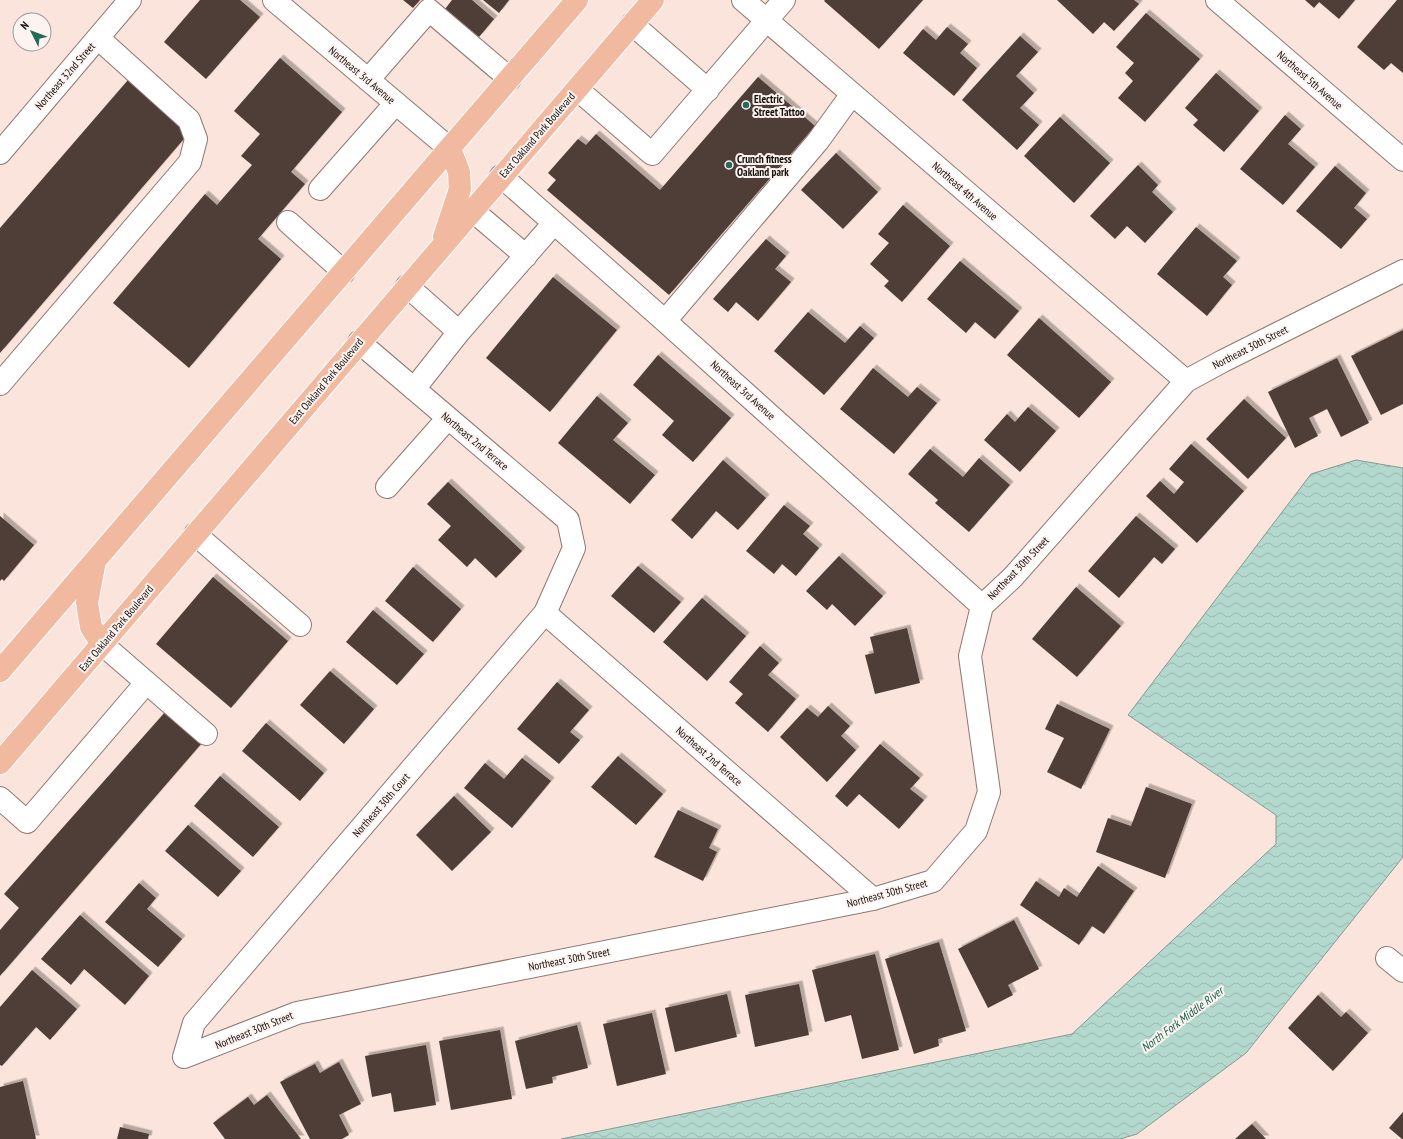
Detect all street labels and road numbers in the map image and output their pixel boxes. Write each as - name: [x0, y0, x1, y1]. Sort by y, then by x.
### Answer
- street label: Northeast 32nd Street: [32, 40, 98, 112]
- street label: Northeast 3rd Avenue: [326, 43, 398, 107]
- street label: Northeast 5th Avenue: [1274, 48, 1346, 113]
- street label: East Oakland Park Boulevard: [496, 89, 578, 180]
- street label: Northeast 4th Avenue: [929, 159, 1001, 224]
- street label: Northeast 30th Street: [1210, 322, 1290, 372]
- street label: East Oakland Park Boulevard: [286, 335, 366, 427]
- street label: Northeast 3rd Avenue: [708, 357, 779, 423]
- street label: Northeast 2nd Terrace: [439, 409, 512, 473]
- street label: Northeast 30th Street: [984, 533, 1052, 603]
- street label: East Oakland Park Boulevard: [76, 582, 156, 674]
- street label: Northeast 2nd Terrace: [673, 723, 745, 789]
- street label: Northeast 30th Court: [349, 770, 413, 840]
- street label: Northeast 30th Street: [845, 876, 929, 910]
- street label: Northeast 30th Street: [527, 944, 611, 974]
- street label: Northeast 30th Street: [213, 1008, 295, 1052]

